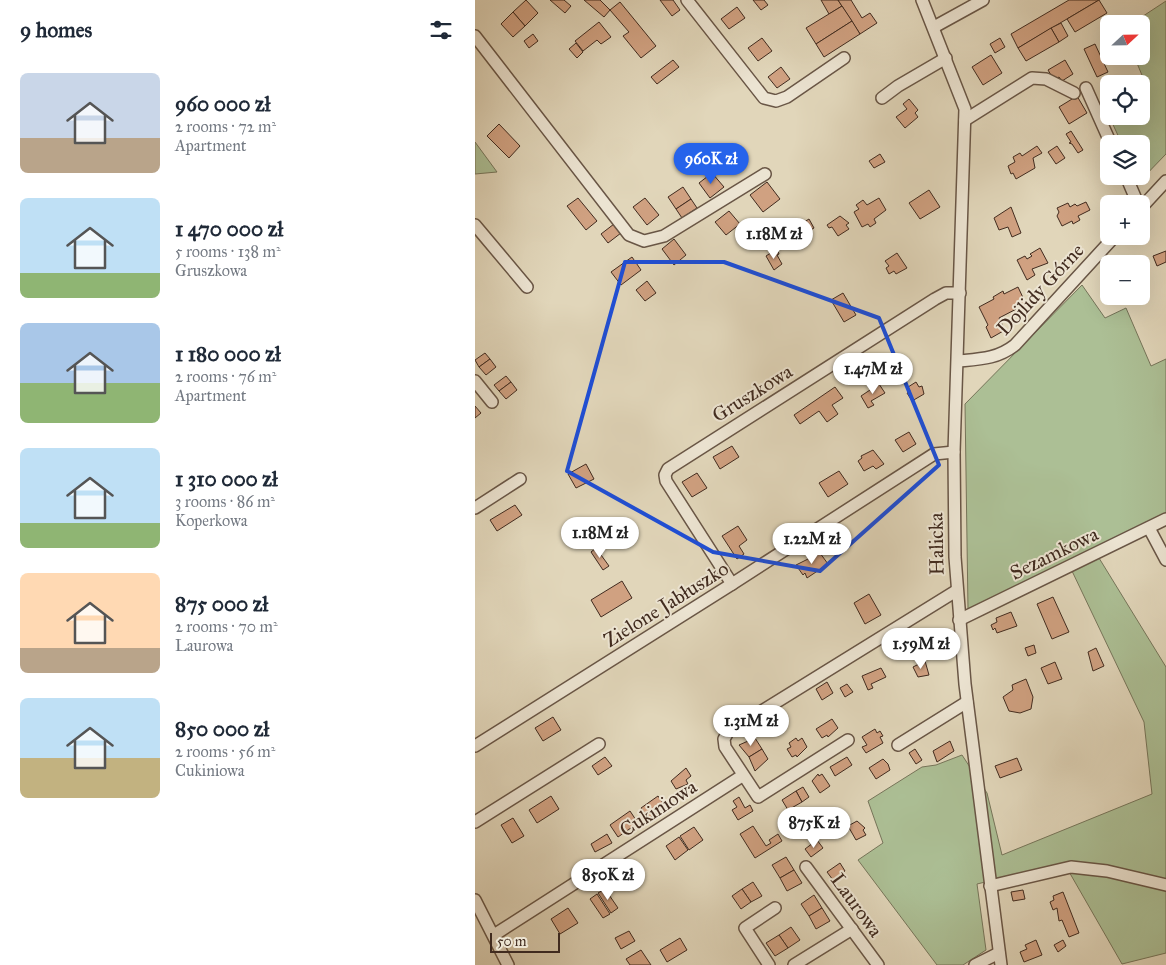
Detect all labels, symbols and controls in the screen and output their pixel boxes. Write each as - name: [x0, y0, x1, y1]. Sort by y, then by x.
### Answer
- north arrow: [1100, 15, 1150, 65]
- map controls: [1100, 15, 1150, 305]
- icon: filters: [427, 16, 455, 44]
- text: 9 homes: [20, 17, 92, 43]
- button: locate: [1100, 75, 1150, 125]
- text: 960 000 zł: [175, 91, 270, 117]
- icon: home: [60, 93, 120, 153]
- text: 2 rooms · 72 m²: [175, 117, 276, 136]
- button: layers: [1100, 135, 1150, 185]
- text: Apartment: [175, 136, 247, 155]
- pin: 960K zł: [665, 142, 757, 185]
- text: 960K zł: [685, 149, 737, 168]
- button: +: [1100, 195, 1150, 245]
- text: 1 470 000 zł: [175, 216, 283, 242]
- icon: home: [60, 218, 120, 278]
- pin: 1.18M zł: [722, 218, 826, 260]
- text: 1.18M zł: [746, 224, 802, 243]
- street label: Dojlidy Górne: [991, 238, 1089, 340]
- text: 5 rooms · 138 m²: [175, 242, 281, 261]
- button: −: [1100, 255, 1150, 305]
- text: Gruszkowa: [175, 261, 247, 280]
- text: 1 180 000 zł: [175, 341, 281, 367]
- icon: home: [60, 343, 120, 403]
- pin: 1.47M zł: [821, 352, 925, 395]
- street label: Gruszkowa: [707, 359, 797, 427]
- text: 1.47M zł: [844, 359, 902, 378]
- text: 2 rooms · 76 m²: [175, 367, 276, 386]
- text: Apartment: [175, 386, 247, 405]
- text: 1 310 000 zł: [175, 466, 278, 492]
- icon: home: [60, 468, 120, 528]
- text: 3 rooms · 86 m²: [175, 492, 275, 511]
- text: Koperkowa: [175, 511, 247, 530]
- street label: Halicka: [923, 512, 949, 576]
- pin: 1.18M zł: [548, 516, 652, 559]
- street label: Sezamkowa: [1006, 521, 1102, 585]
- pin: 1.22M zł: [760, 522, 864, 565]
- text: 1.18M zł: [572, 523, 628, 542]
- text: 1.22M zł: [783, 529, 841, 548]
- street label: Zielone Jabłuszko: [599, 556, 733, 653]
- text: 875 000 zł: [175, 591, 268, 617]
- icon: home: [60, 593, 120, 653]
- text: 2 rooms · 70 m²: [175, 617, 278, 636]
- pin: 1.59M zł: [869, 628, 973, 670]
- text: 1.59M zł: [892, 634, 950, 653]
- text: Laurowa: [175, 636, 233, 655]
- pin: 1.31M zł: [699, 704, 803, 747]
- text: 1.31M zł: [724, 711, 778, 730]
- text: 850 000 zł: [175, 716, 269, 742]
- icon: home: [60, 718, 120, 778]
- text: 2 rooms · 56 m²: [175, 742, 275, 761]
- text: Cukiniowa: [175, 761, 245, 780]
- street label: Cukiniowa: [615, 774, 701, 842]
- pin: 875K zł: [768, 806, 860, 849]
- text: 875K zł: [788, 813, 840, 832]
- pin: 850K zł: [562, 858, 654, 901]
- text: 850K zł: [582, 865, 634, 884]
- street label: Laurowa: [826, 868, 888, 942]
- scale bar: [490, 930, 560, 953]
- text: 50 m: [497, 933, 526, 950]

